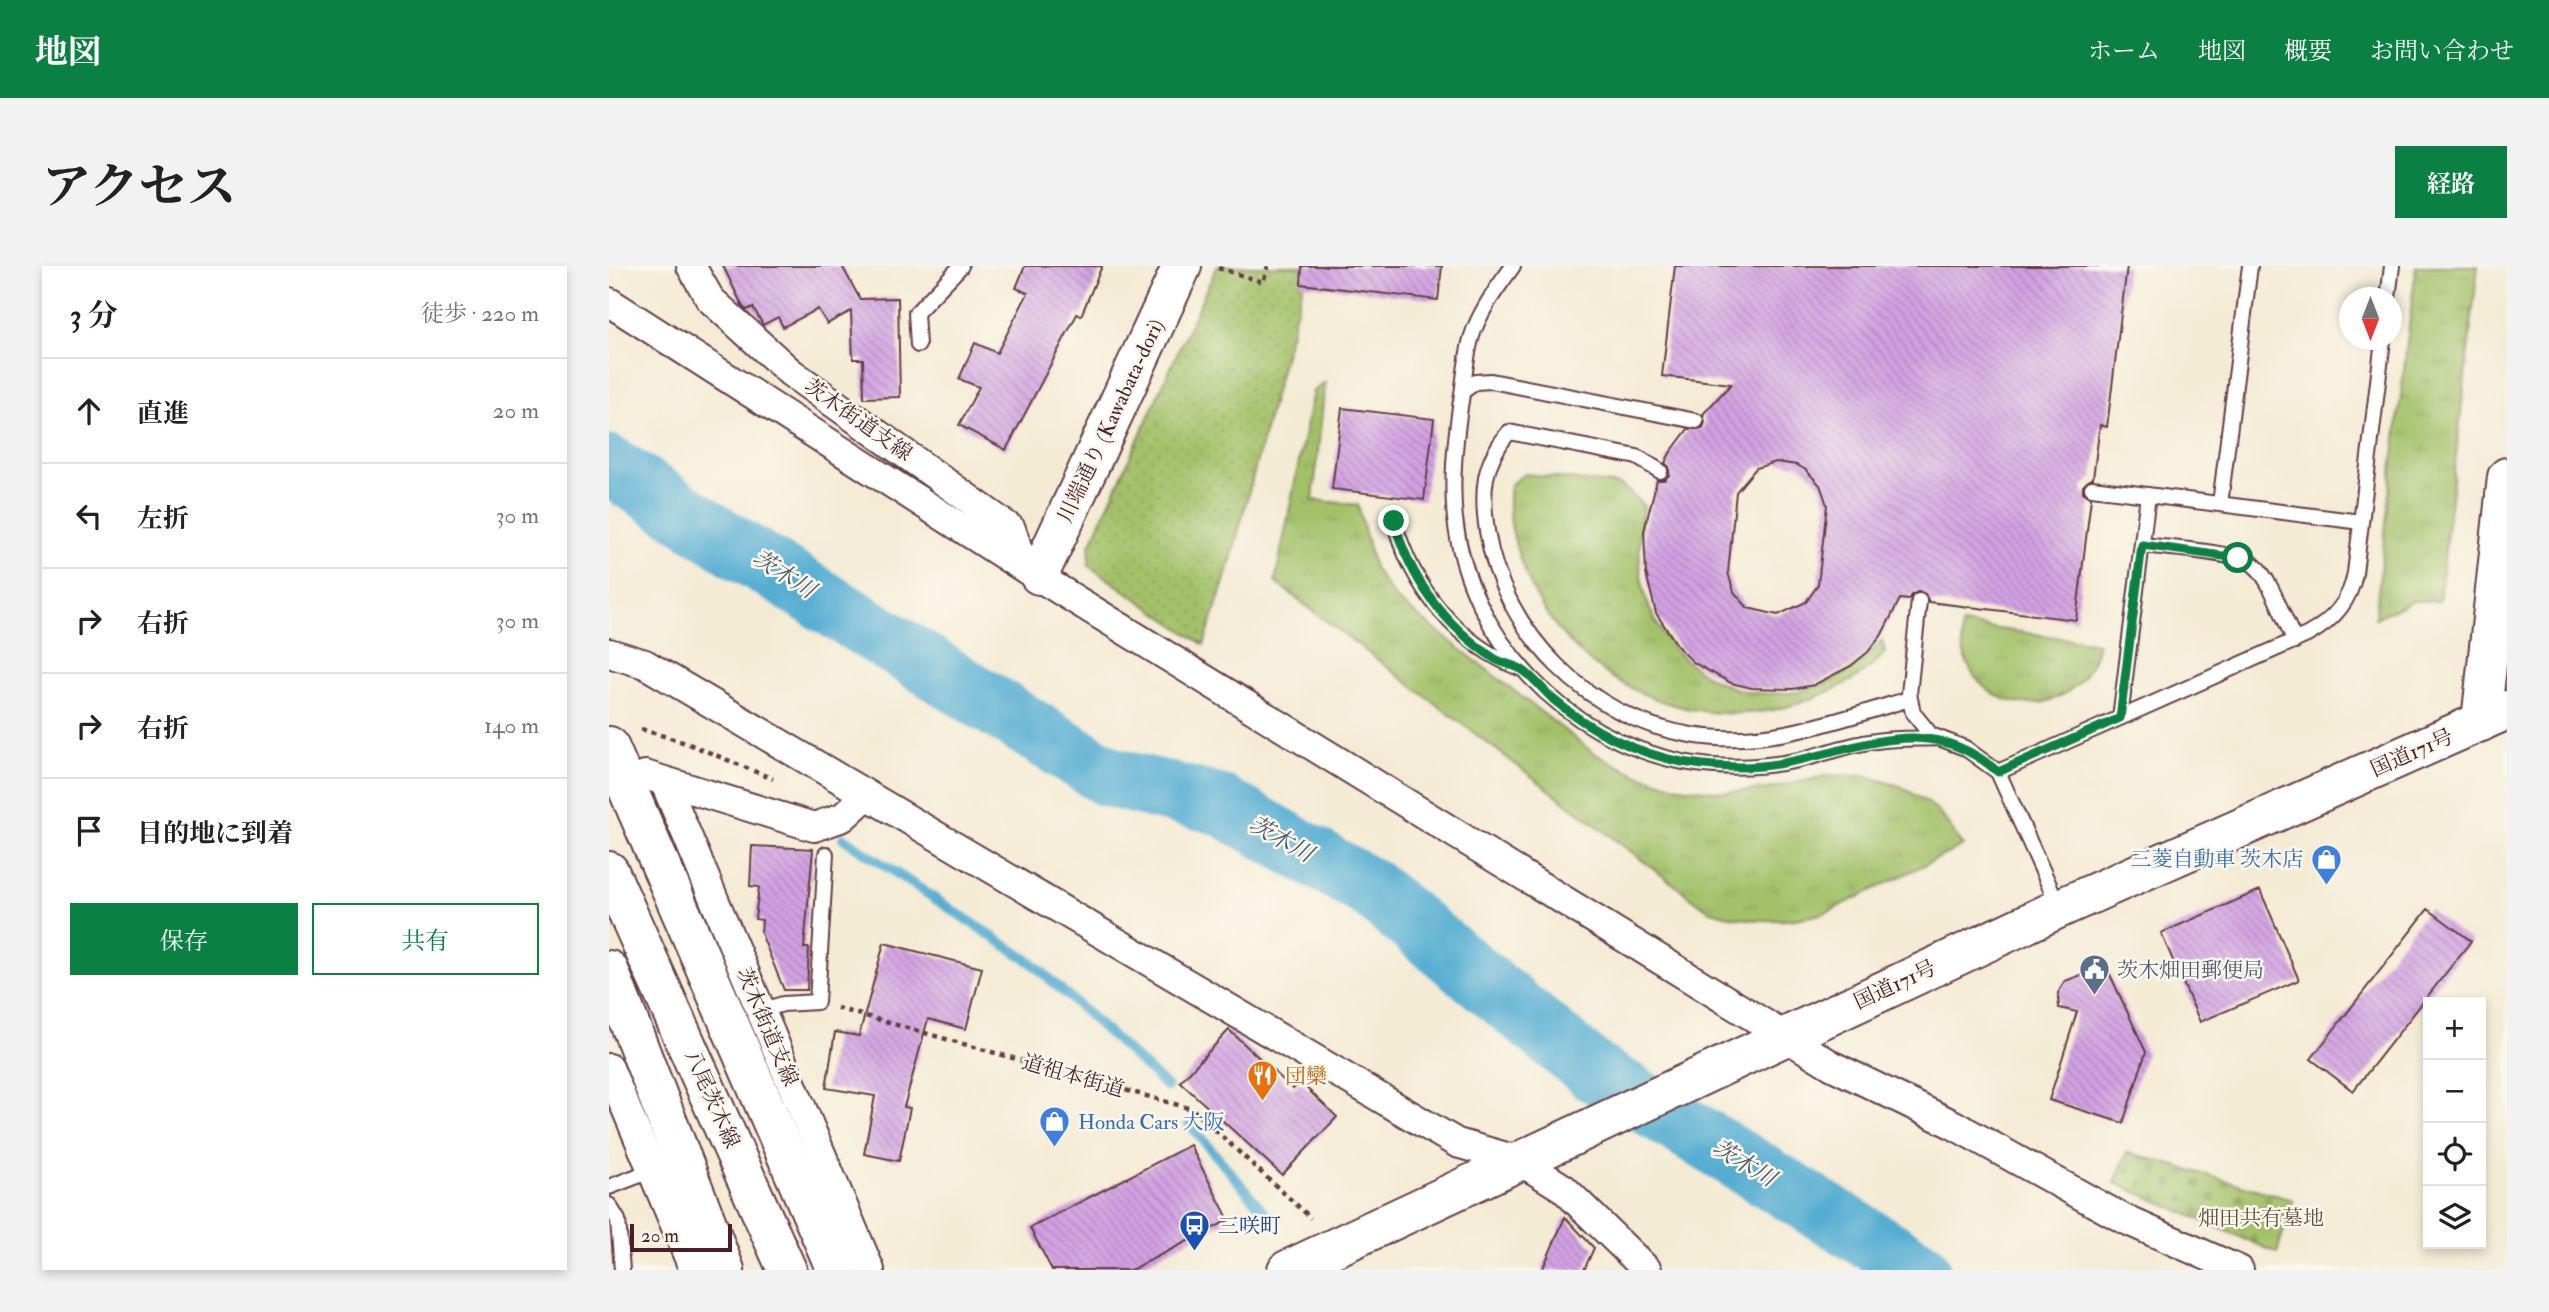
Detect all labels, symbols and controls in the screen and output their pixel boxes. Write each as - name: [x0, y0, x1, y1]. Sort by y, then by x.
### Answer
- text: 地図: [35, 32, 101, 73]
- text: ホーム: [2088, 36, 2160, 67]
- text: 地図: [2198, 36, 2246, 67]
- text: 概要: [2284, 36, 2332, 67]
- text: お問い合わせ: [2370, 36, 2514, 67]
- button: 経路: [2395, 146, 2507, 218]
- text: アクセス: [42, 157, 237, 218]
- north arrow: [2339, 287, 2402, 350]
- text: 3 分: [70, 297, 118, 334]
- text: 徒歩 · 220 m: [421, 299, 539, 328]
- street label: 川端通り (Kawabata-dori): [1052, 315, 1170, 527]
- street label: 茨木街道支線: [799, 373, 917, 467]
- icon: ahead: [70, 392, 108, 430]
- text: 20 m: [493, 396, 539, 425]
- text: 直進: [137, 398, 189, 430]
- icon: left: [70, 497, 108, 535]
- text: 30 m: [496, 501, 539, 530]
- text: 左折: [137, 503, 189, 535]
- route end: [1378, 505, 1409, 536]
- route start: [2222, 542, 2253, 573]
- water label: 茨木川: [747, 543, 823, 606]
- icon: right: [70, 602, 108, 640]
- text: 30 m: [496, 606, 539, 635]
- text: 右折: [137, 608, 189, 640]
- icon: right: [70, 707, 108, 745]
- text: 140 m: [484, 711, 539, 740]
- text: 右折: [137, 713, 189, 745]
- street label: 国道171号: [2366, 723, 2458, 783]
- water label: 茨木川: [1244, 810, 1321, 870]
- icon: arrive: [70, 812, 108, 850]
- text: 目的地に到着: [137, 818, 293, 850]
- shop icon: 三菱自動車 茨木店: [2309, 842, 2343, 886]
- place label: 三菱自動車 茨木店: [2131, 846, 2303, 873]
- button: 保存: [70, 903, 298, 975]
- button: 共有: [312, 903, 539, 975]
- public building icon: 茨木畑田郵便局: [2077, 953, 2111, 997]
- street label: 国道171号: [1850, 954, 1940, 1016]
- place label: 茨木畑田郵便局: [2117, 957, 2264, 984]
- street label: 茨木街道支線: [730, 964, 804, 1090]
- map controls: [2423, 997, 2486, 1249]
- button: +: [2423, 997, 2486, 1060]
- street label: 八尾茨木線: [678, 1046, 746, 1152]
- street label: 道祖本街道: [1019, 1049, 1127, 1103]
- restaurant icon: 団欒: [1245, 1059, 1279, 1103]
- button: −: [2423, 1060, 2486, 1123]
- place label: 団欒: [1285, 1063, 1327, 1090]
- shop icon: Honda Cars 大阪: [1038, 1105, 1072, 1149]
- place label: Honda Cars 大阪: [1078, 1109, 1225, 1136]
- button: locate: [2423, 1123, 2486, 1186]
- water label: 茨木川: [1707, 1133, 1784, 1195]
- button: layers: [2423, 1186, 2486, 1249]
- park label: 畑田共有墓地: [2198, 1205, 2324, 1232]
- bus stop icon: 三咲町: [1178, 1209, 1212, 1253]
- place label: 三咲町: [1218, 1213, 1281, 1240]
- scale bar: [630, 1221, 731, 1253]
- text: 20 m: [641, 1224, 679, 1248]

